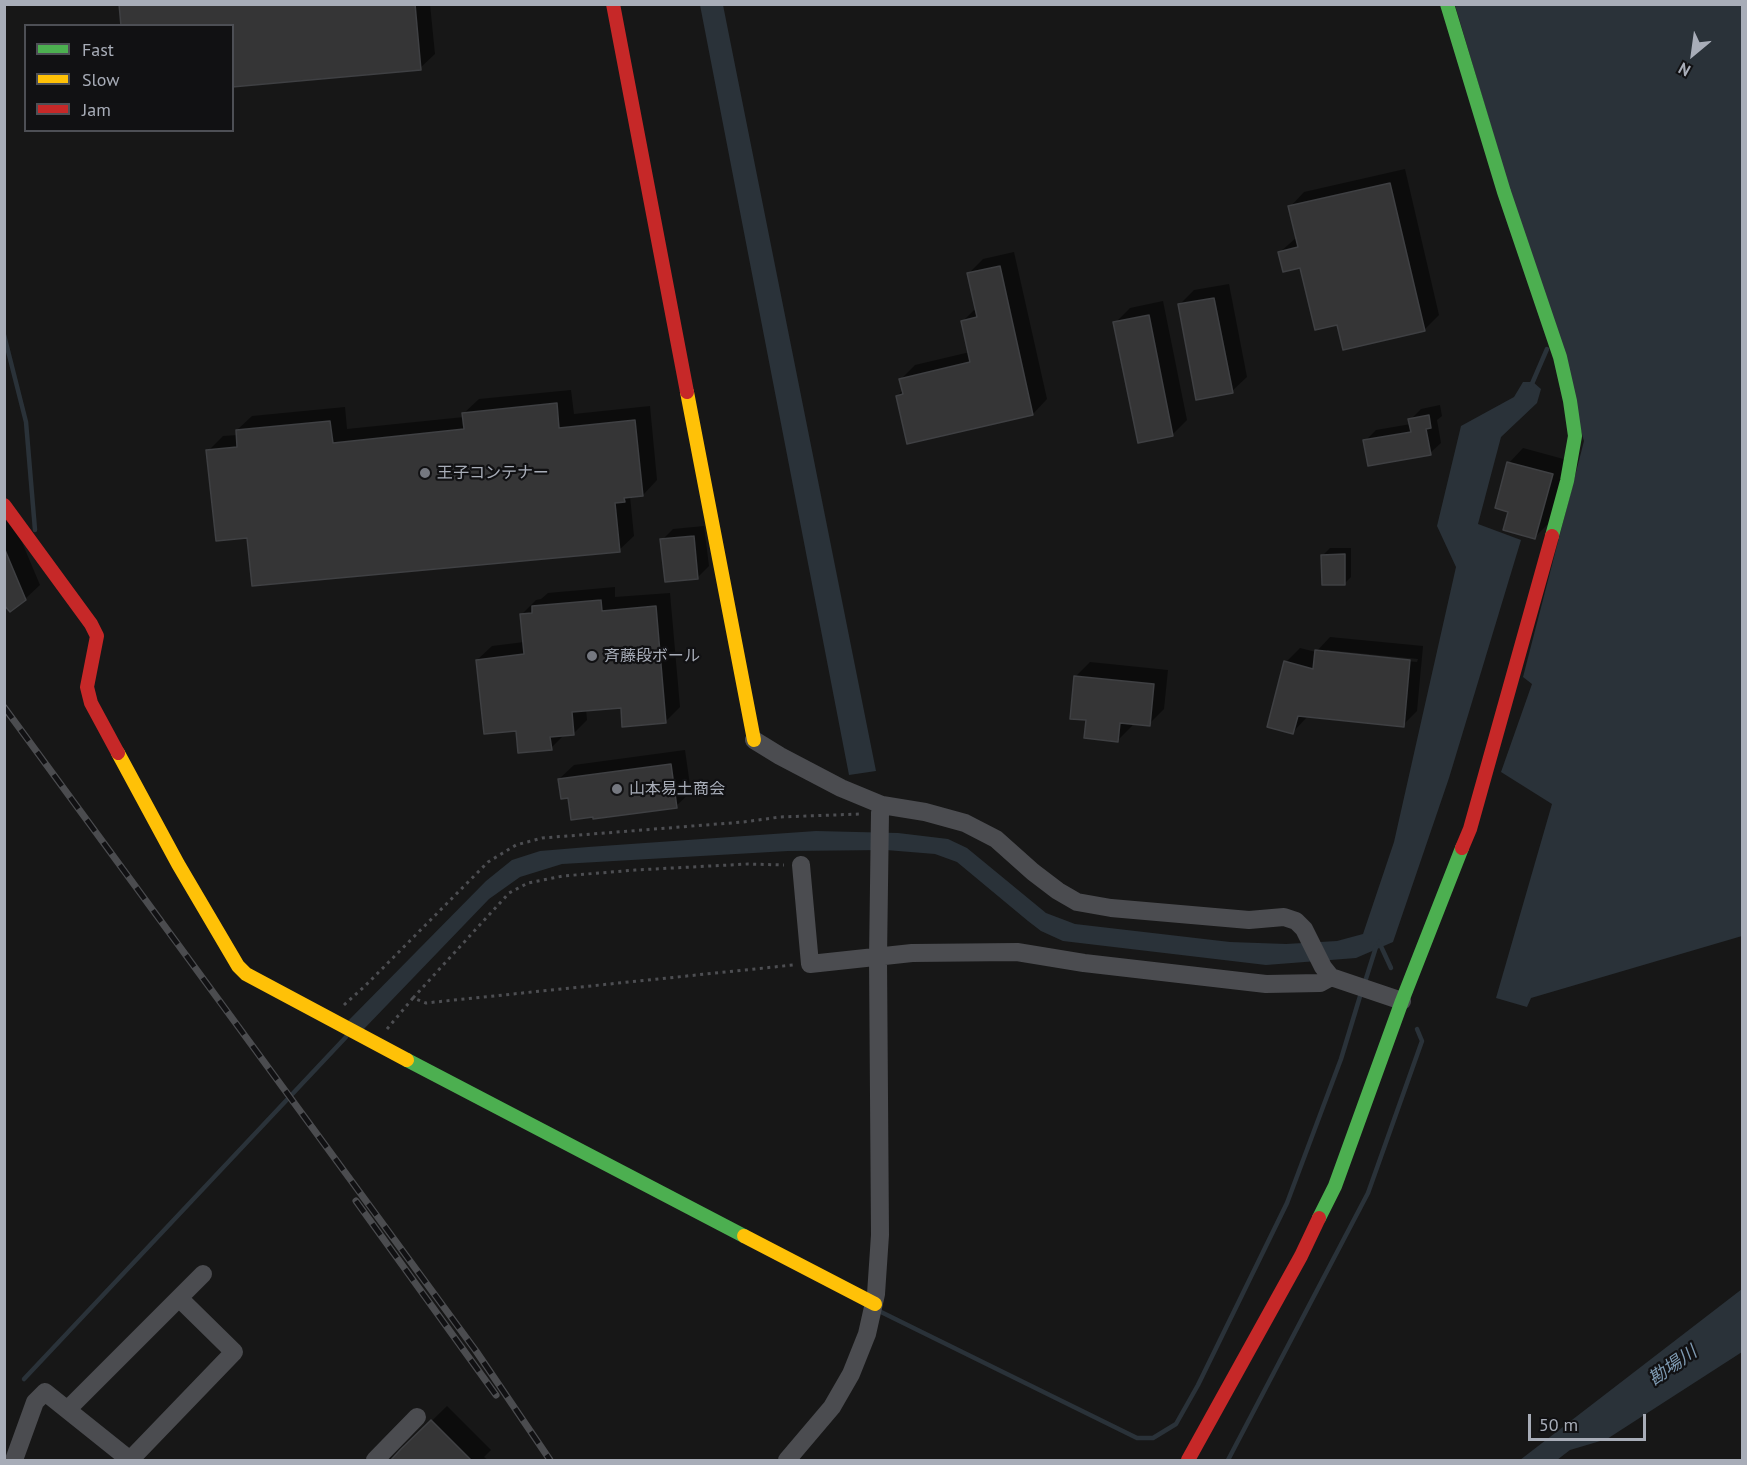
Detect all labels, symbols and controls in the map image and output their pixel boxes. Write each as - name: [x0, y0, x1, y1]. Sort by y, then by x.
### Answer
- legend: [24, 24, 234, 132]
- north arrow: [1663, 24, 1723, 84]
- text: Fast: [82, 38, 114, 61]
- text: N: [1675, 58, 1694, 81]
- text: Slow: [82, 68, 120, 91]
- text: Jam: [82, 98, 111, 121]
- place label: 王子コンテナー: [437, 463, 549, 483]
- marker: 王子コンテナー: [418, 466, 432, 480]
- place label: 斉藤段ボール: [604, 646, 700, 666]
- marker: 斉藤段ボール: [585, 649, 599, 663]
- place label: 山本易土商会: [629, 779, 725, 799]
- marker: 山本易土商会: [610, 782, 624, 796]
- water label: 勘場川: [1645, 1342, 1701, 1390]
- scale bar: [1531, 1402, 1650, 1440]
- text: 50 m: [1539, 1413, 1578, 1436]

